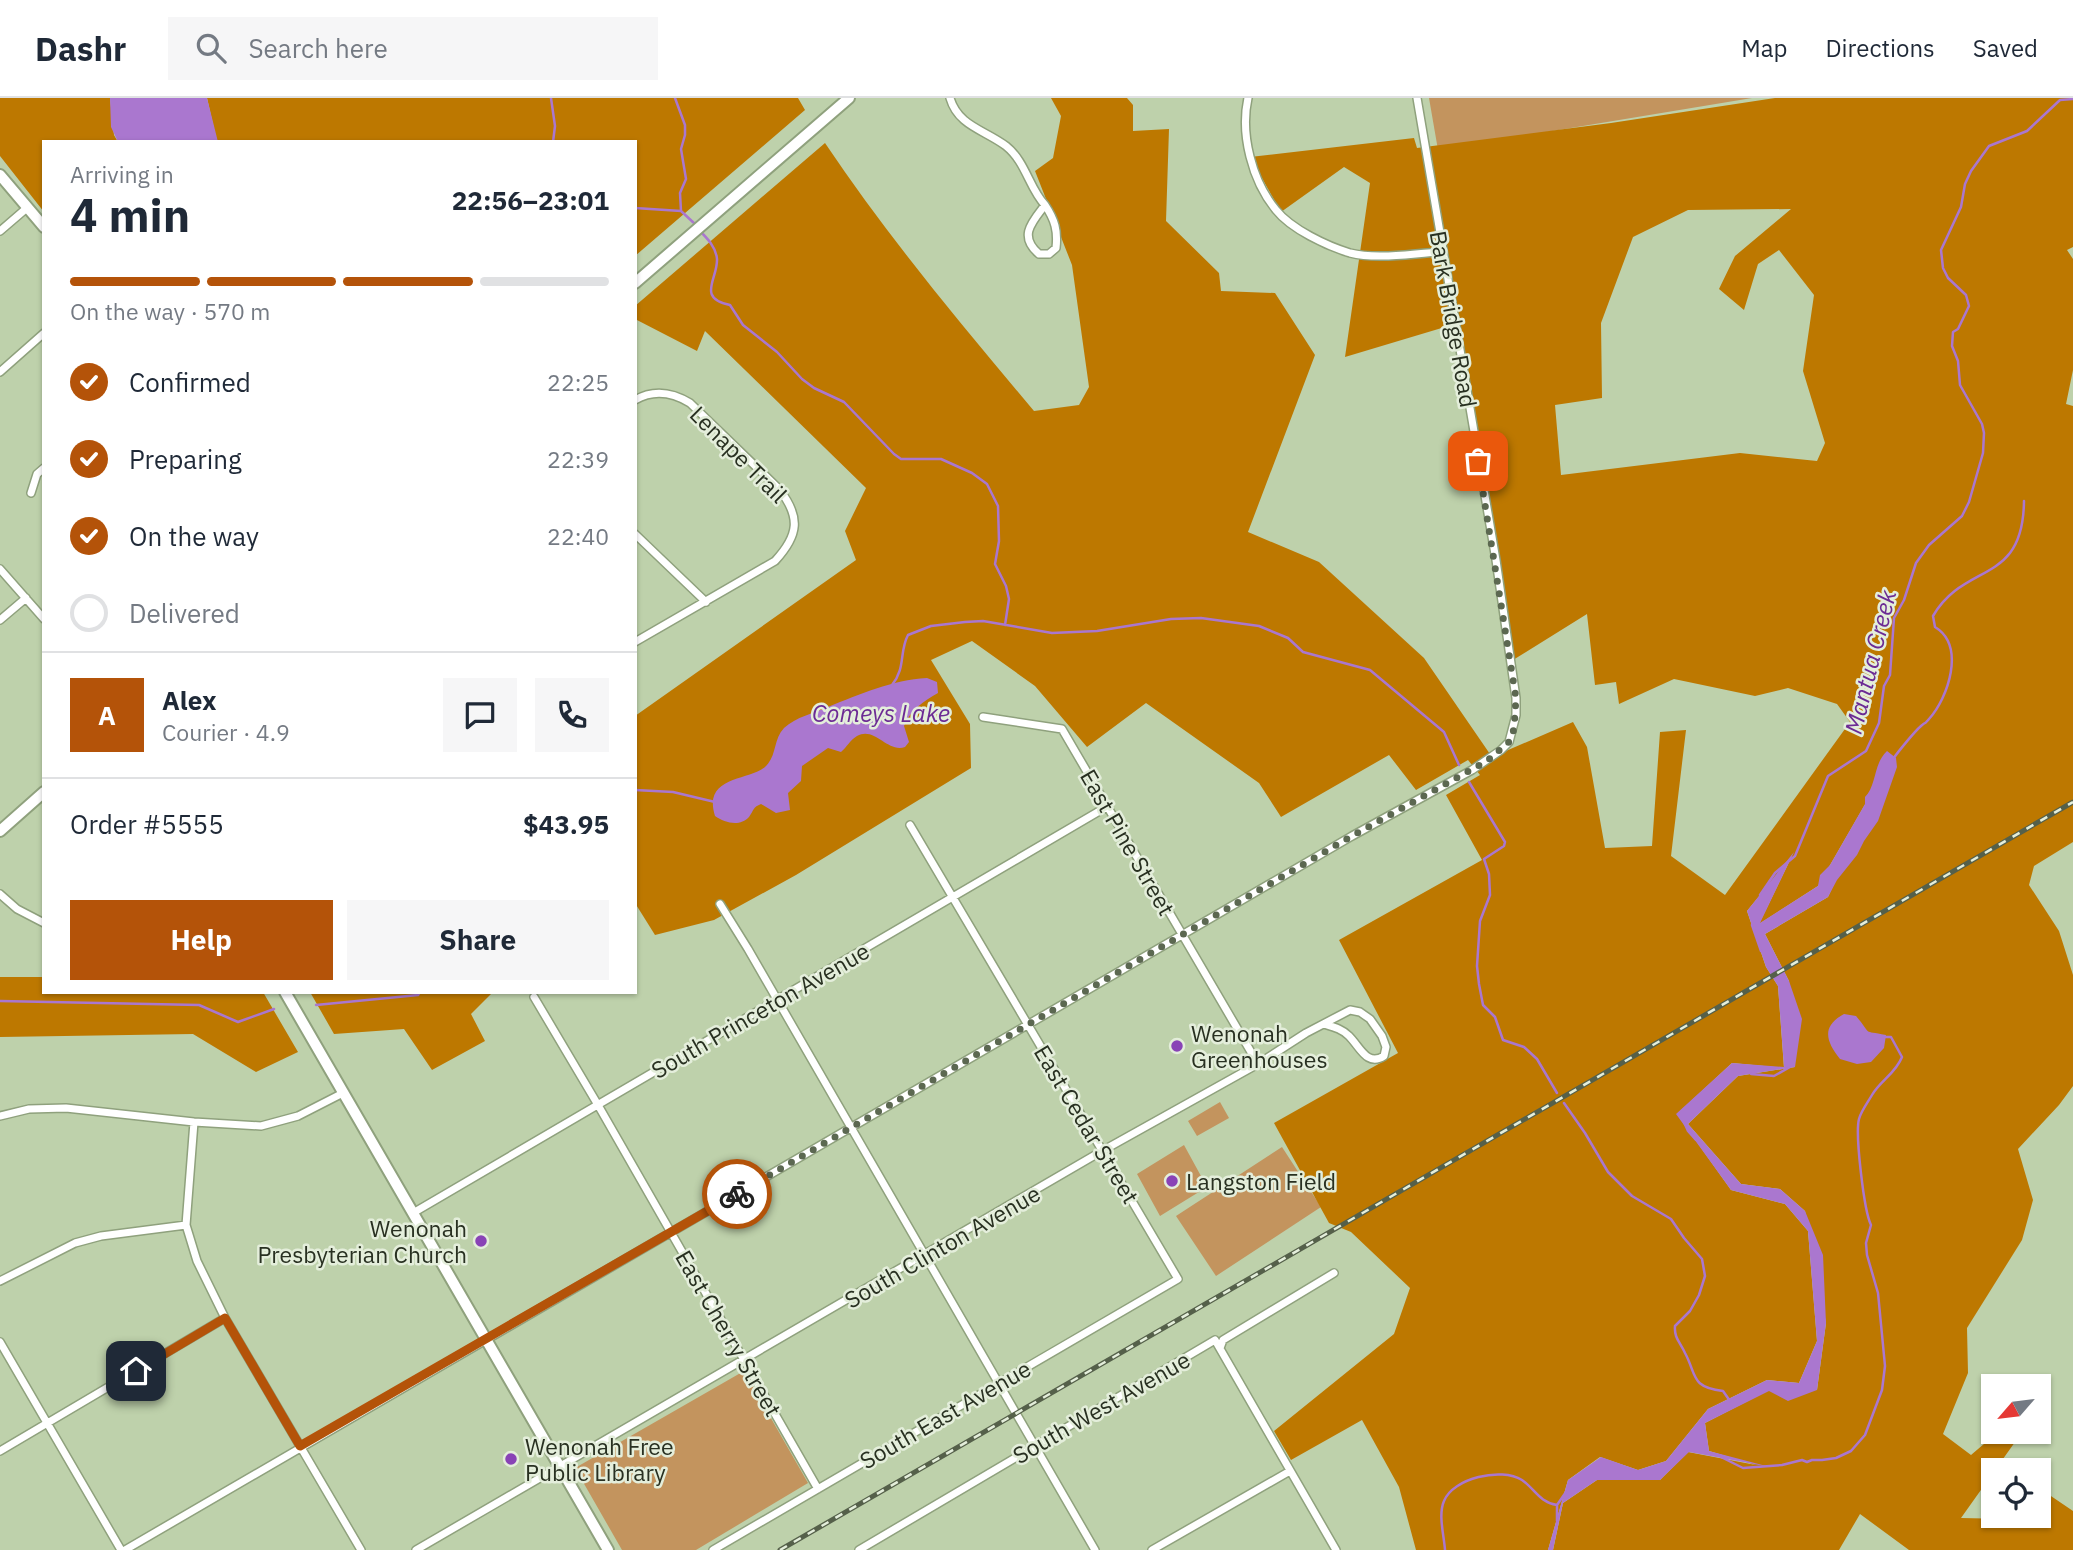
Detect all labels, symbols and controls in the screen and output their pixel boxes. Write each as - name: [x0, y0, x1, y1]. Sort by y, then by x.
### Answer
- search box: [168, 17, 658, 80]
- text: Dashr: [35, 27, 126, 70]
- icon: search: [192, 29, 230, 67]
- text: Search here: [248, 31, 388, 65]
- text: Map: [1741, 32, 1787, 64]
- text: Directions: [1825, 32, 1935, 64]
- text: Saved: [1973, 32, 2038, 64]
- text: Arriving in: [70, 159, 174, 189]
- text: 22:56–23:01: [452, 183, 609, 217]
- text: 4 min: [70, 185, 190, 245]
- street label: Bark Bridge Road: [1424, 228, 1484, 410]
- text: On the way · 570 m: [70, 296, 270, 326]
- icon: check: [70, 363, 108, 401]
- text: Confirmed: [129, 365, 251, 399]
- text: 22:25: [547, 367, 609, 397]
- street label: Lenape Trail: [684, 399, 794, 509]
- pin: [1448, 431, 1508, 491]
- icon: check: [70, 440, 108, 478]
- text: Preparing: [129, 442, 242, 476]
- icon: bag: [1459, 442, 1497, 480]
- text: 22:39: [547, 444, 609, 474]
- icon: check: [70, 517, 108, 555]
- text: On the way: [129, 519, 259, 553]
- text: 22:40: [547, 521, 609, 551]
- water label: Mantua Creek: [1837, 586, 1903, 737]
- text: Delivered: [129, 596, 240, 630]
- button: chat: [443, 678, 517, 752]
- button: phone: [535, 678, 609, 752]
- text: Alex: [162, 683, 216, 717]
- water label: Comeys Lake: [812, 697, 950, 729]
- text: A: [98, 698, 116, 732]
- text: Courier · 4.9: [162, 717, 290, 747]
- street label: East Pine Street: [1074, 763, 1182, 921]
- text: Order #5555: [70, 807, 224, 841]
- text: $43.95: [523, 807, 609, 841]
- button: Help: [70, 900, 333, 980]
- button: Share: [347, 900, 609, 980]
- street label: South Princeton Avenue: [646, 935, 874, 1085]
- place label: Wenonah Greenhouses: [1191, 1018, 1328, 1074]
- marker: Wenonah Greenhouses: [1169, 1038, 1185, 1054]
- street label: East Cedar Street: [1028, 1039, 1146, 1209]
- courier: [702, 1159, 772, 1229]
- place label: Langston Field: [1186, 1166, 1336, 1196]
- marker: Langston Field: [1164, 1173, 1180, 1189]
- icon: bike: [718, 1175, 756, 1213]
- street label: South Clinton Avenue: [839, 1178, 1045, 1314]
- place label: Wenonah Presbyterian Church: [257, 1213, 467, 1269]
- marker: Wenonah Presbyterian Church: [473, 1233, 489, 1249]
- street label: East Cherry Street: [669, 1244, 789, 1422]
- pin: [106, 1341, 166, 1401]
- street label: South West Avenue: [1007, 1344, 1195, 1470]
- icon: home: [117, 1352, 155, 1390]
- street label: South East Avenue: [854, 1353, 1036, 1475]
- north arrow: [1981, 1374, 2051, 1444]
- map controls: [1981, 1374, 2051, 1528]
- place label: Wenonah Free Public Library: [525, 1431, 674, 1487]
- marker: Wenonah Free Public Library: [503, 1451, 519, 1467]
- button: locate: [1981, 1458, 2051, 1528]

